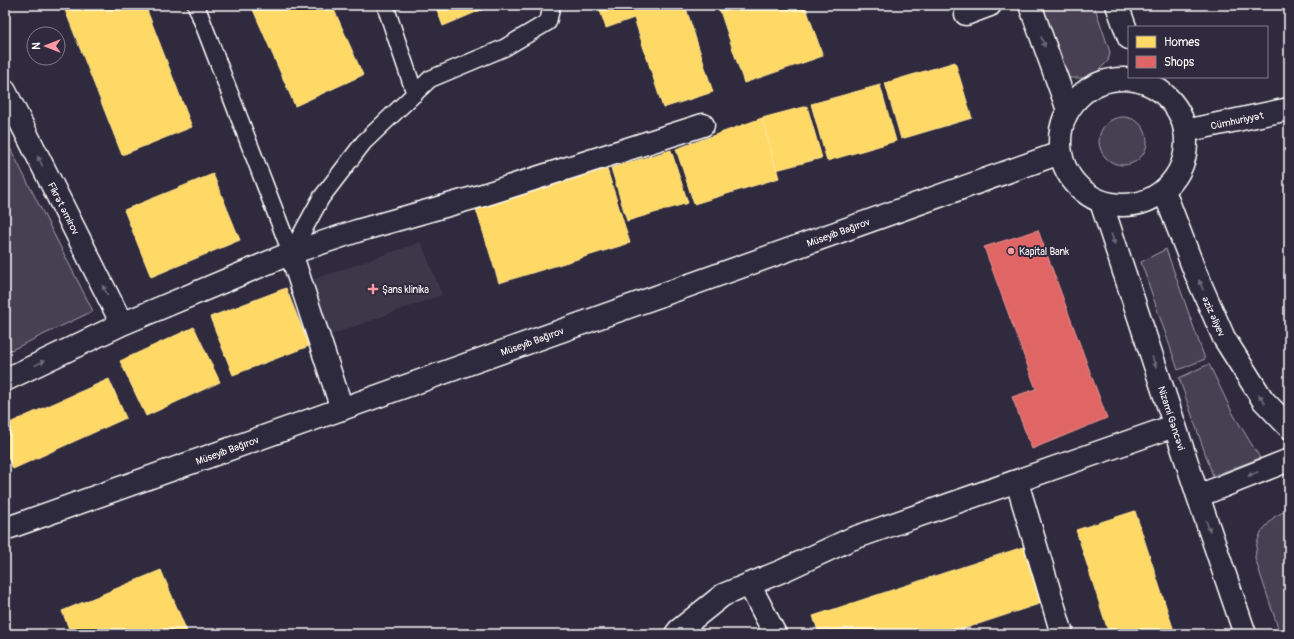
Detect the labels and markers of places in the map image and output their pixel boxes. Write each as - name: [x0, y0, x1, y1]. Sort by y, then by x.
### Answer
- marker: Kapital Bank: [1006, 246, 1016, 256]
- place label: Kapital Bank: [1019, 246, 1070, 258]
- marker: Şans klinika: [367, 283, 379, 295]
- place label: Şans klinika: [382, 284, 429, 296]

